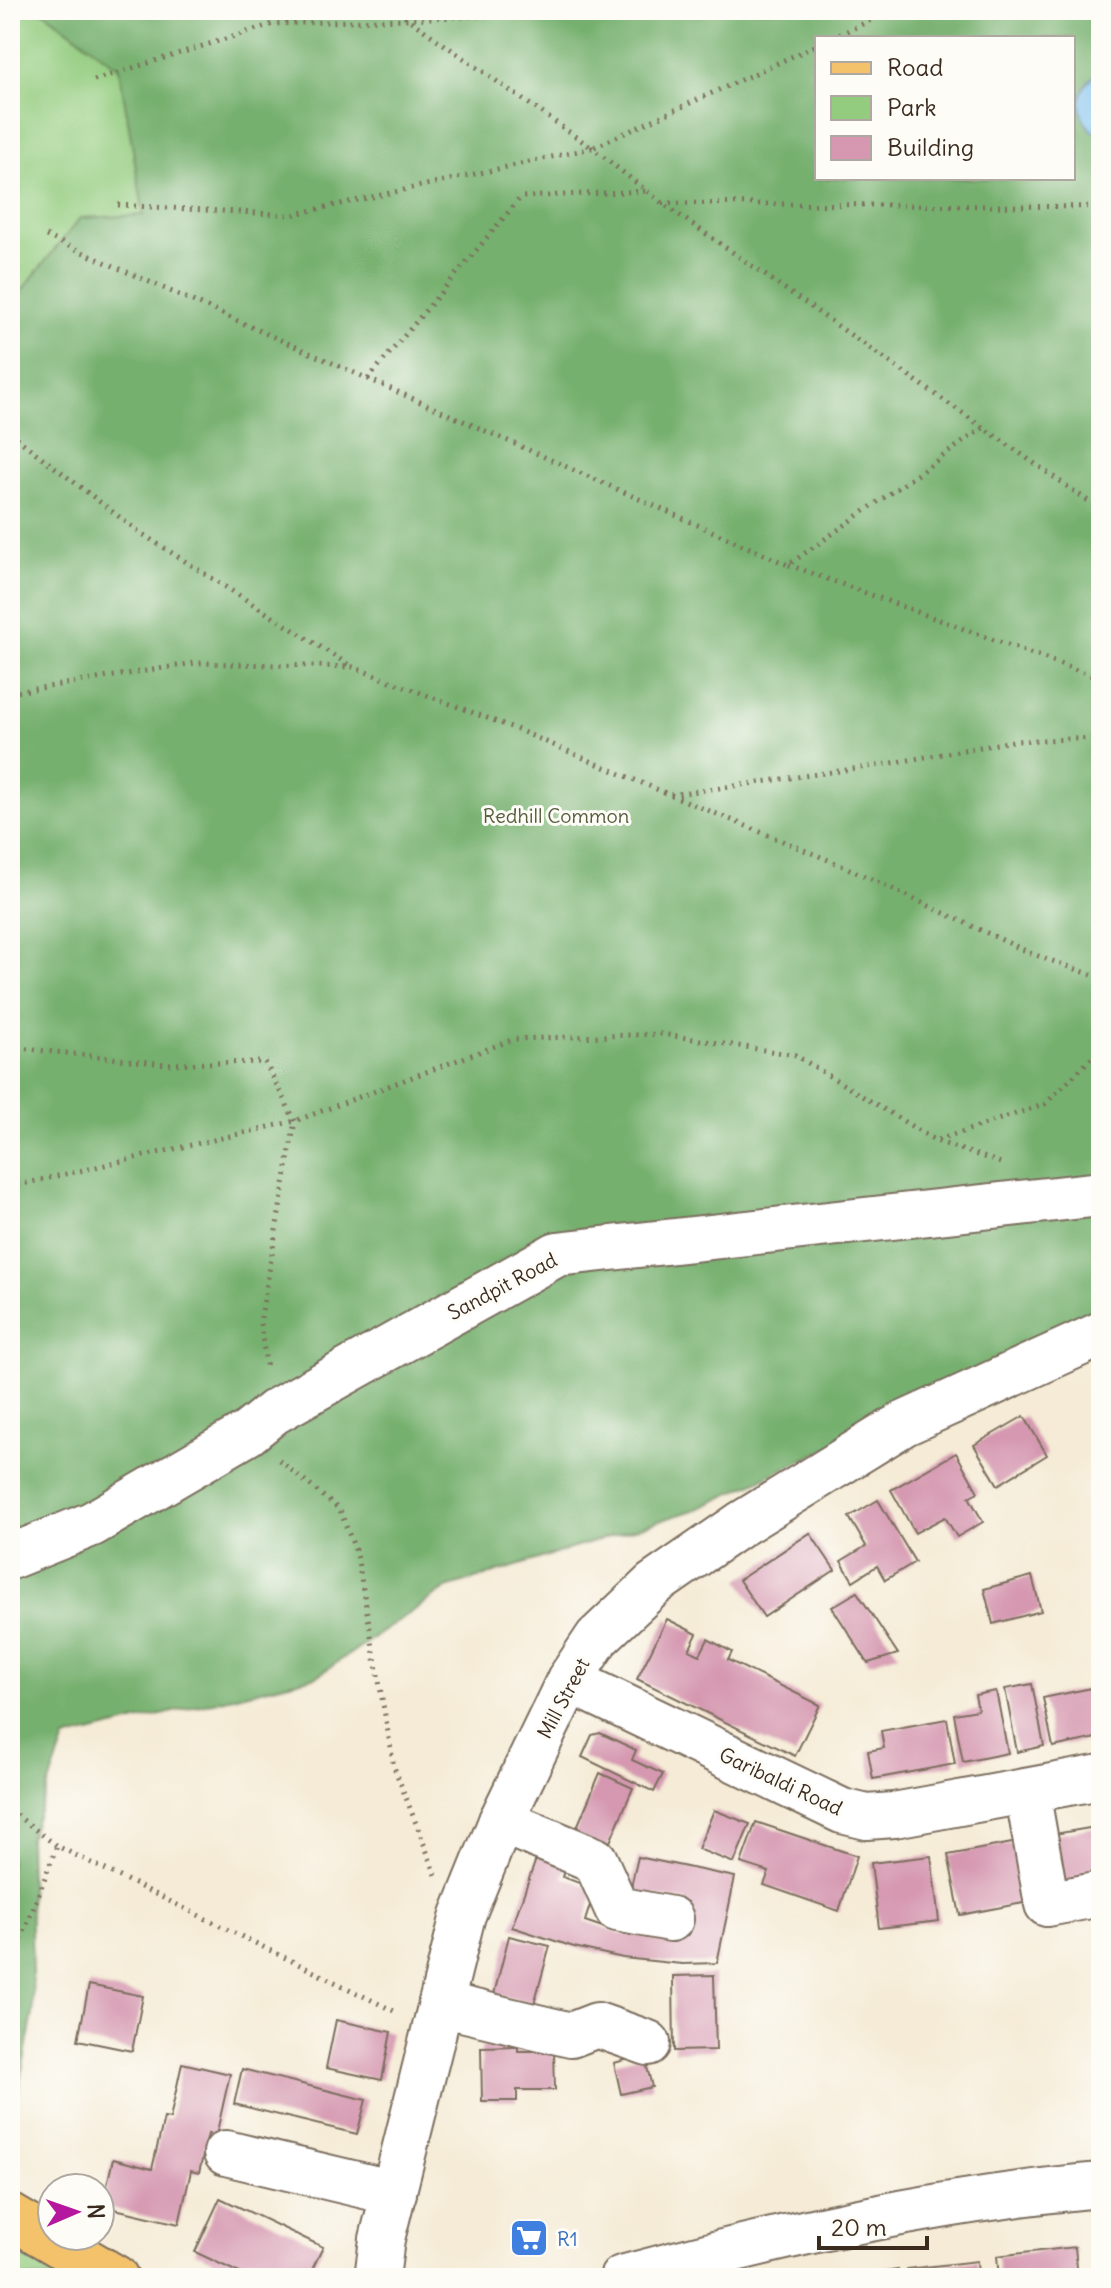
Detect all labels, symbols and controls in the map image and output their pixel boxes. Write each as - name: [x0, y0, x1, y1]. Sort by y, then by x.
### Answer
- legend: [815, 36, 1075, 180]
- text: Road: [887, 52, 943, 82]
- text: Park: [887, 92, 937, 122]
- text: Building: [887, 132, 974, 162]
- park label: Redhill Common: [483, 803, 629, 828]
- street label: Sandpit Road: [443, 1247, 561, 1325]
- street label: Mill Street: [531, 1653, 595, 1743]
- street label: Garibaldi Road: [715, 1741, 847, 1821]
- north arrow: [36, 2172, 116, 2252]
- scale bar: [819, 2200, 927, 2250]
- text: N: [82, 2203, 110, 2219]
- text: 20 m: [831, 2212, 887, 2242]
- supermarket icon: R1: [508, 2217, 550, 2259]
- place label: R1: [557, 2226, 578, 2251]

